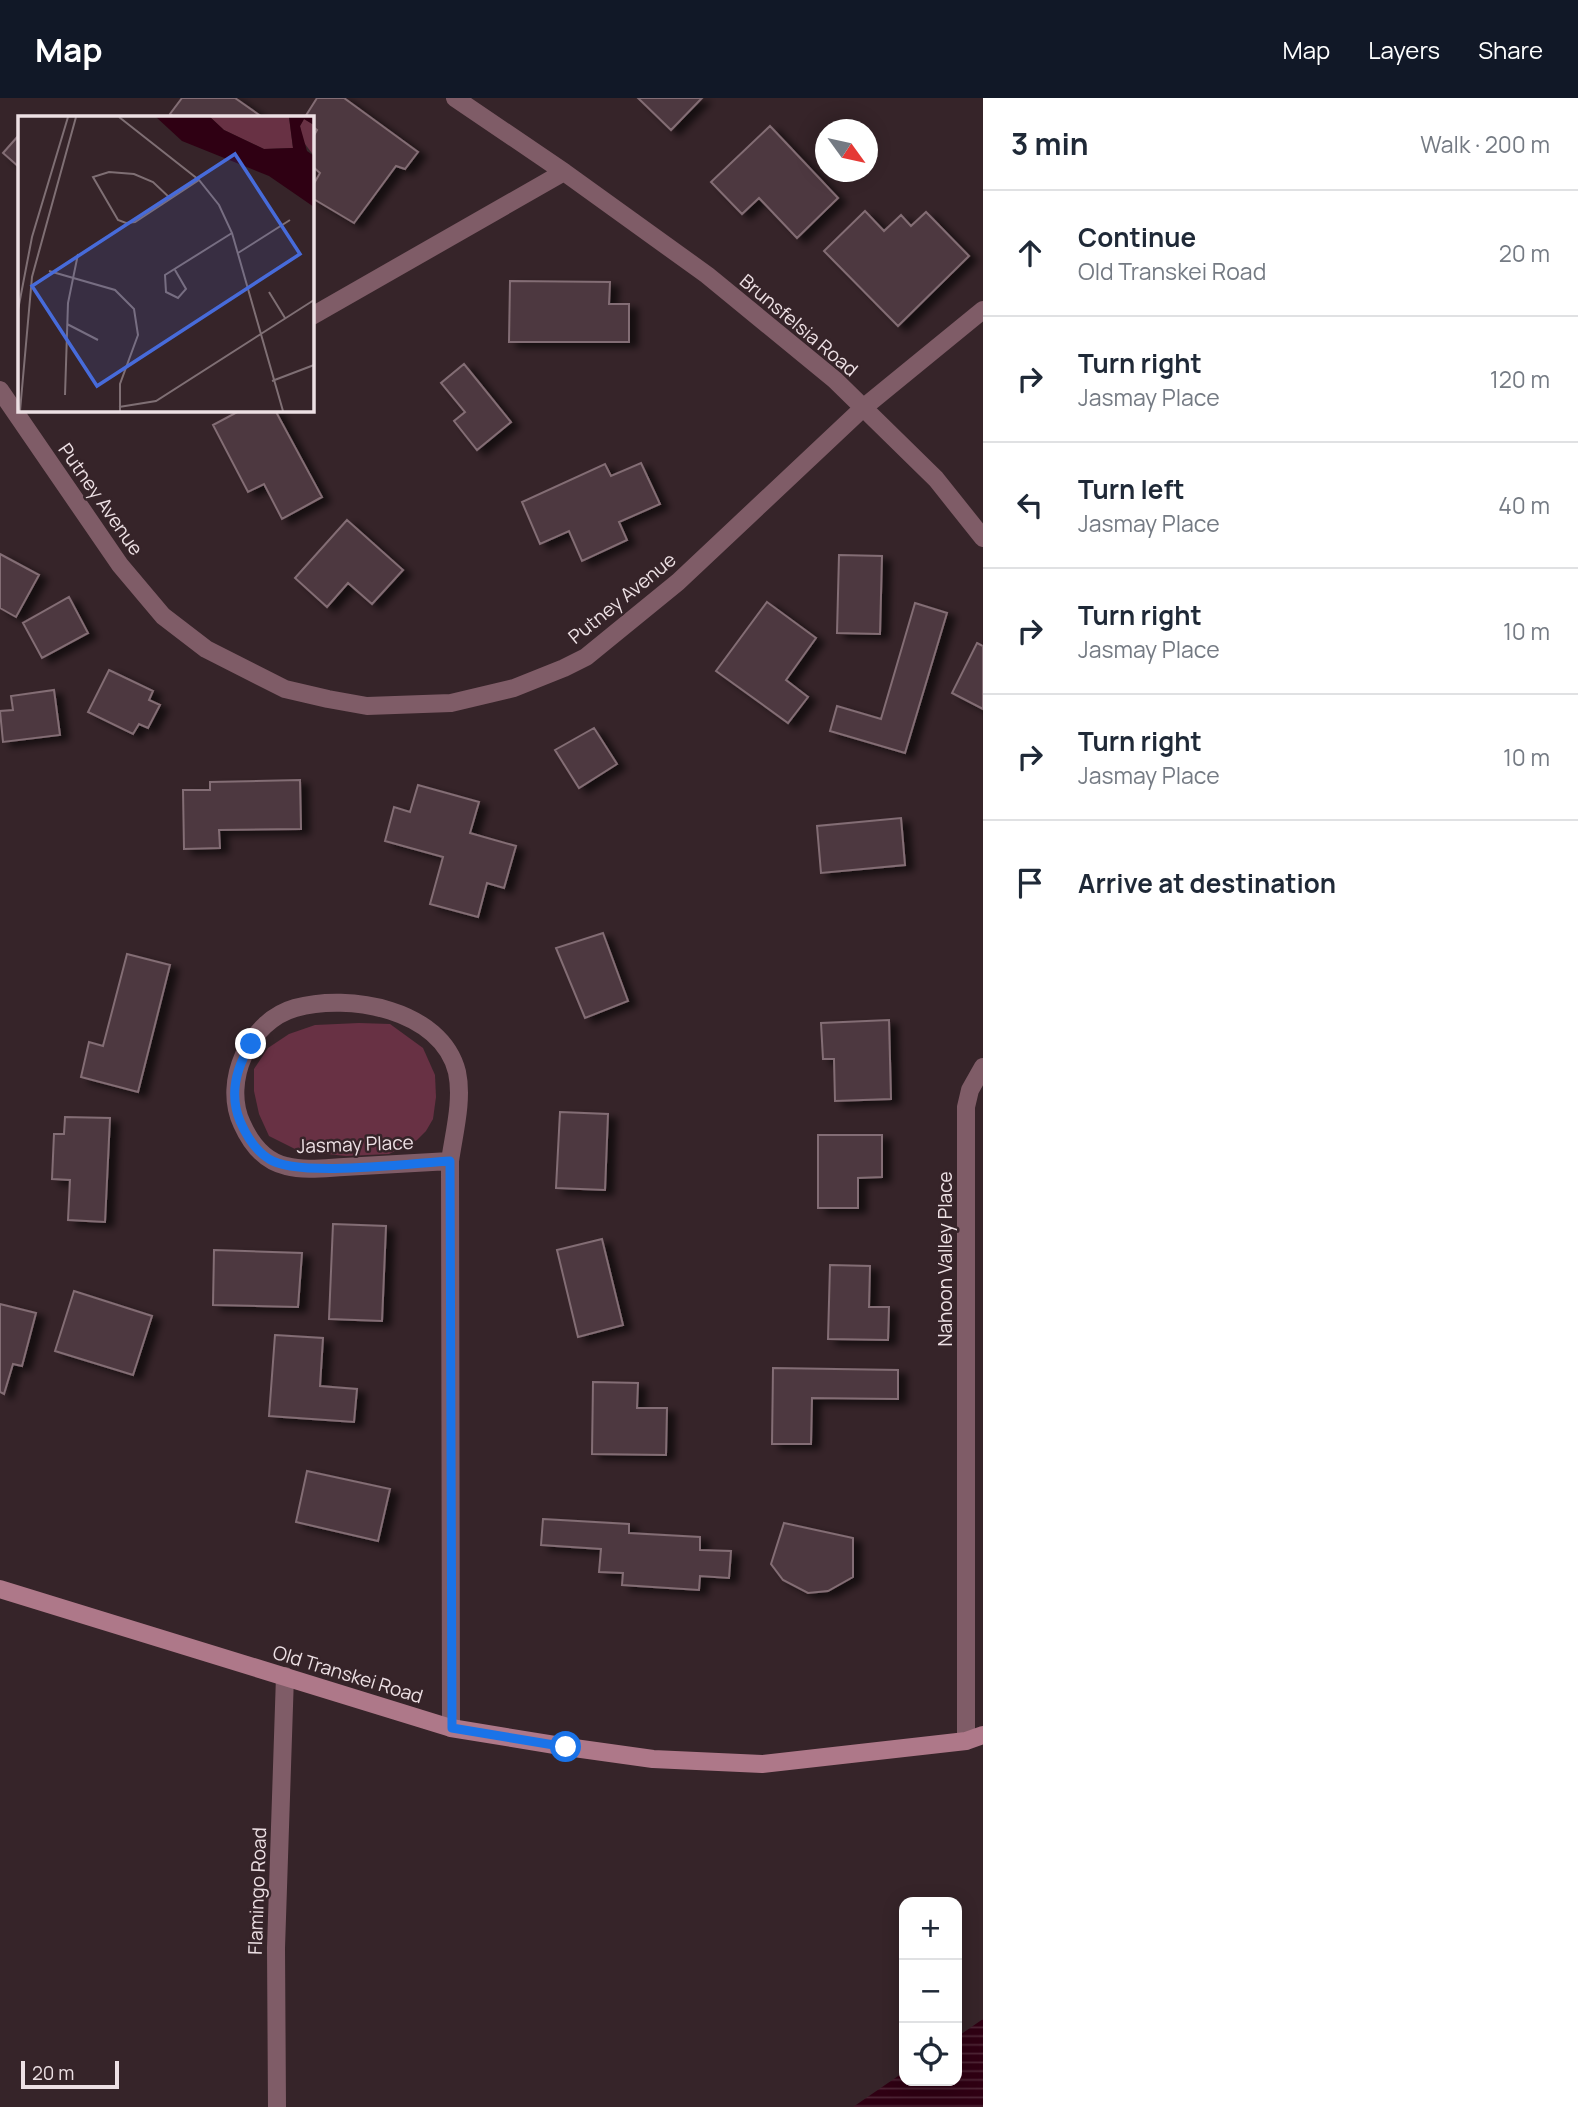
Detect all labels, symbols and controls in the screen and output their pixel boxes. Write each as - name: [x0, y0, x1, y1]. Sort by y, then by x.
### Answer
- text: Map: [35, 27, 103, 72]
- text: Map: [1283, 33, 1330, 66]
- text: Layers: [1368, 33, 1440, 66]
- text: Share: [1478, 33, 1543, 66]
- inset map: [18, 116, 313, 411]
- north arrow: [815, 119, 878, 182]
- text: 3 min: [1011, 123, 1089, 164]
- text: Walk · 200 m: [1420, 128, 1550, 160]
- text: Continue: [1078, 219, 1196, 255]
- icon: ahead: [1011, 234, 1049, 272]
- text: 20 m: [1499, 237, 1550, 269]
- text: Old Transkei Road: [1078, 255, 1266, 287]
- street label: Brunsfelsia Road: [734, 268, 864, 382]
- text: Turn right: [1078, 345, 1202, 381]
- icon: right: [1011, 360, 1049, 398]
- text: 120 m: [1490, 363, 1550, 395]
- text: Jasmay Place: [1078, 381, 1220, 413]
- street label: Putney Avenue: [53, 438, 149, 560]
- text: Turn left: [1078, 471, 1185, 507]
- icon: left: [1011, 486, 1049, 524]
- text: 40 m: [1498, 489, 1550, 521]
- text: Jasmay Place: [1078, 507, 1220, 539]
- street label: Putney Avenue: [563, 547, 681, 649]
- text: Turn right: [1078, 597, 1202, 633]
- icon: right: [1011, 612, 1049, 650]
- text: 10 m: [1503, 615, 1550, 647]
- text: Jasmay Place: [1078, 633, 1220, 665]
- text: Turn right: [1078, 723, 1202, 759]
- icon: right: [1011, 738, 1049, 776]
- text: 10 m: [1503, 741, 1550, 773]
- text: Jasmay Place: [1078, 759, 1220, 791]
- icon: arrive: [1011, 864, 1049, 902]
- text: Arrive at destination: [1078, 865, 1336, 901]
- route end: [235, 1028, 266, 1059]
- street label: Jasmay Place: [296, 1129, 414, 1159]
- street label: Nahoon Valley Place: [932, 1172, 958, 1347]
- street label: Old Transkei Road: [270, 1639, 426, 1709]
- route start: [550, 1731, 581, 1762]
- street label: Flamingo Road: [242, 1827, 272, 1955]
- map controls: [899, 1897, 962, 2086]
- button: +: [899, 1897, 962, 1960]
- button: −: [899, 1960, 962, 2023]
- button: locate: [899, 2023, 962, 2086]
- scale bar: [21, 2058, 119, 2090]
- text: 20 m: [32, 2060, 74, 2086]

